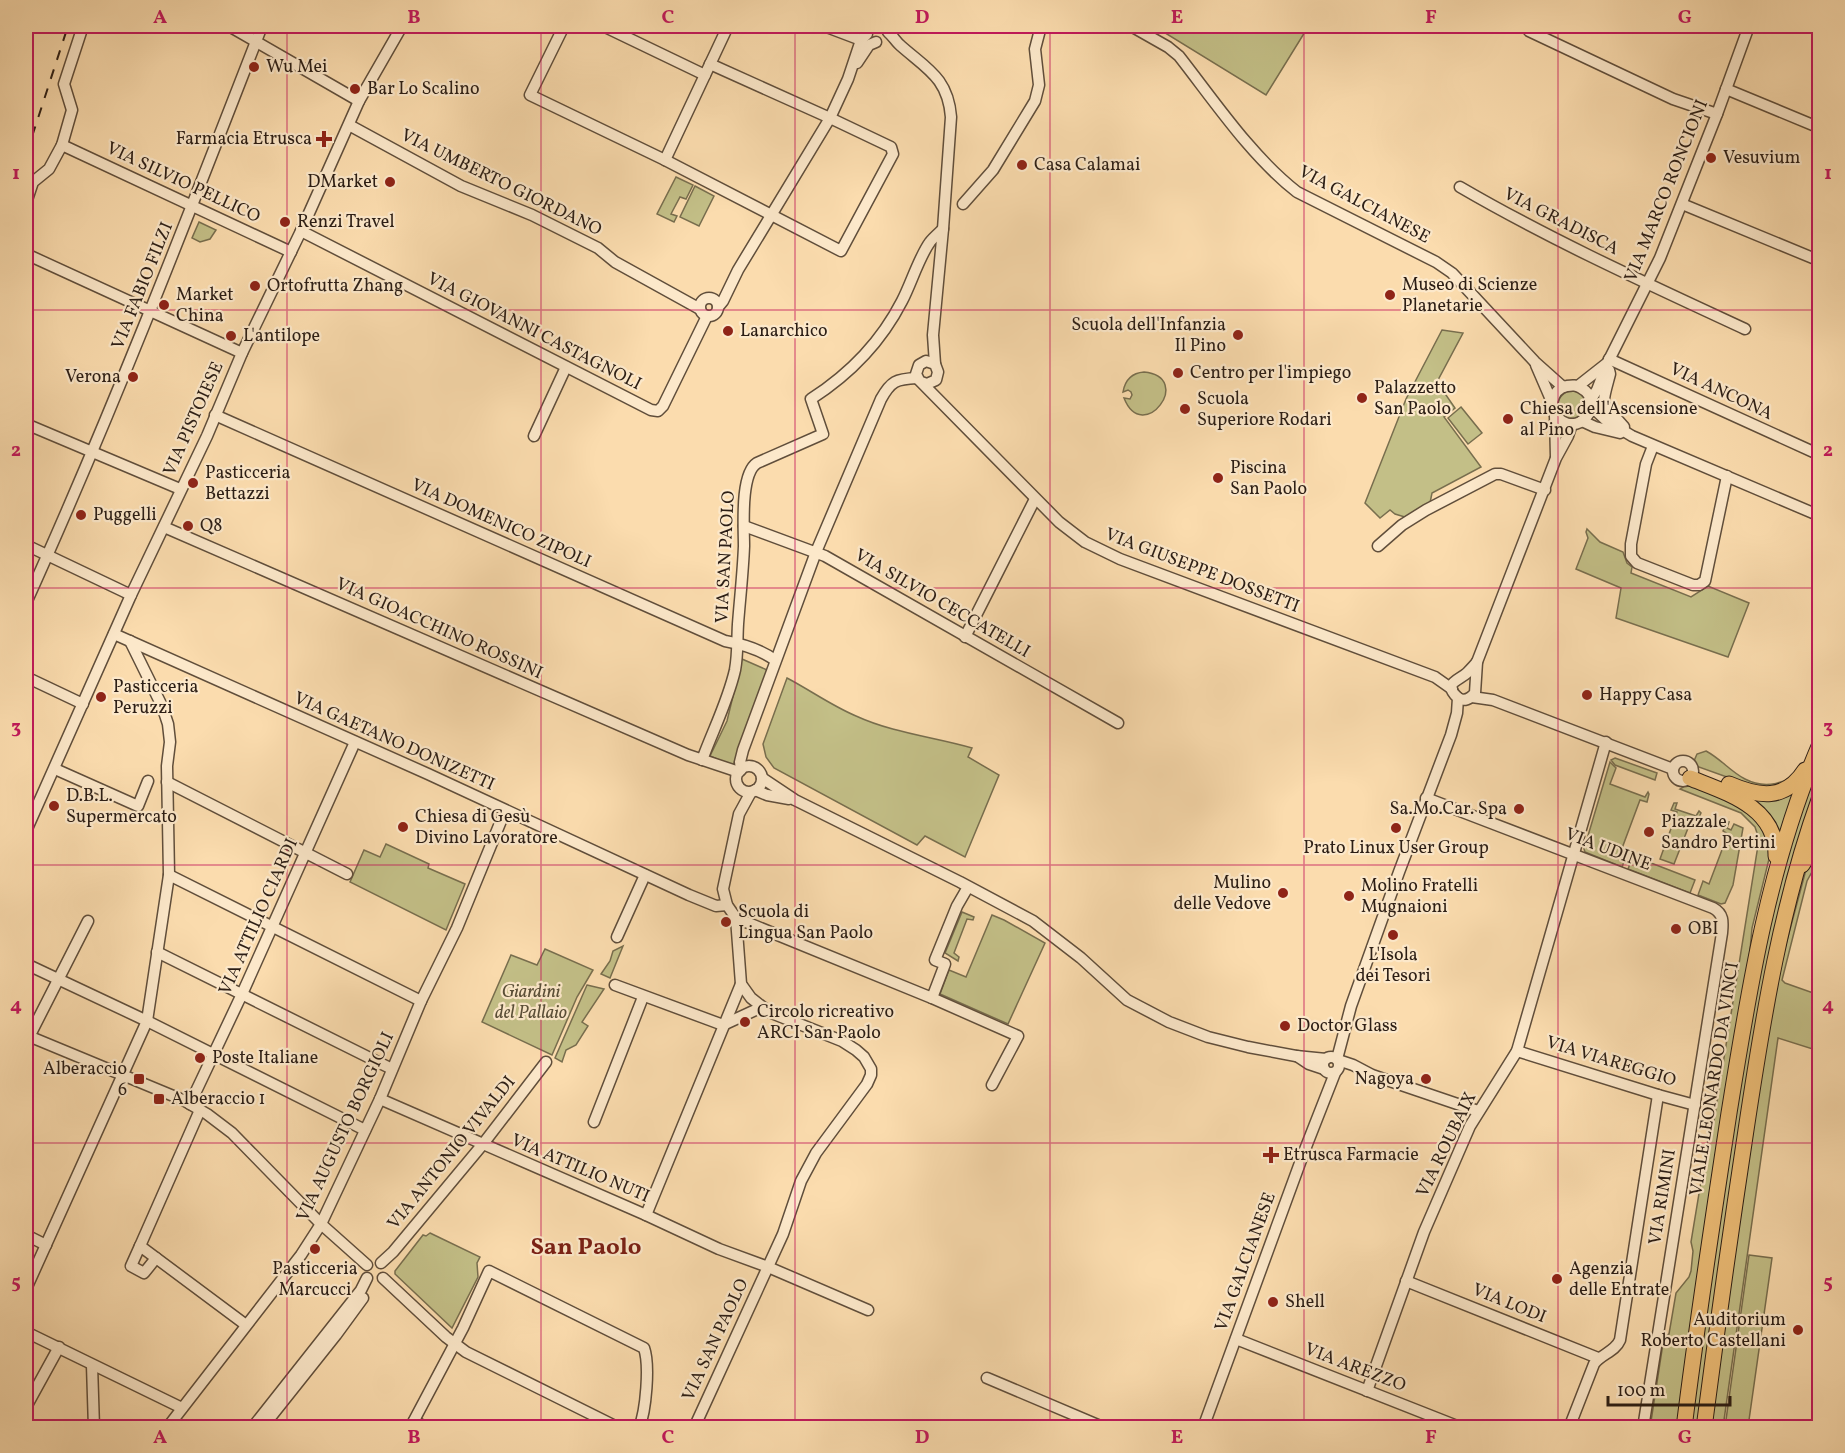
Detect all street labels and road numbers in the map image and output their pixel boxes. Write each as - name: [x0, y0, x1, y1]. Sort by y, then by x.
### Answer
- street label: VIA MARCO RONCIONI: [1619, 96, 1715, 286]
- street label: VIA UMBERTO GIORDANO: [396, 123, 606, 243]
- street label: VIA SILVIO PELLICO: [102, 136, 264, 230]
- street label: VIA GALCIANESE: [1294, 160, 1435, 250]
- street label: VIA GRADISCA: [1499, 182, 1623, 262]
- street label: VIA FABIO FILZI: [106, 219, 180, 353]
- street label: VIA GIOVANNI CASTAGNOLI: [422, 267, 646, 397]
- street label: VIA ANCONA: [1665, 357, 1777, 427]
- street label: VIA PISTOIESE: [158, 358, 230, 480]
- street label: VIA DOMENICO ZIPOLI: [407, 473, 595, 575]
- street label: VIA SAN PAOLO: [710, 490, 742, 624]
- street label: VIA GIUSEPPE DOSSETTI: [1101, 522, 1303, 620]
- street label: VIA SILVIO CECCATELLI: [849, 543, 1035, 665]
- street label: VIA GIOACCHINO ROSSINI: [331, 572, 547, 686]
- street label: VIA GAETANO DONIZETTI: [290, 686, 498, 798]
- street label: VIA UDINE: [1561, 822, 1655, 878]
- street label: VIA ATTILIO CIARDI: [213, 835, 305, 999]
- street label: VIALE LEONARDO DA VINCI: [1684, 960, 1746, 1198]
- street label: VIA AUGUSTO BORGIOLI: [291, 1028, 401, 1226]
- street label: VIA VIAREGGIO: [1543, 1030, 1679, 1094]
- street label: VIA ANTONIO VIVALDI: [382, 1071, 522, 1235]
- street label: VIA ROUBAIX: [1411, 1088, 1483, 1202]
- street label: VIA ATTILIO NUTI: [507, 1128, 653, 1210]
- street label: VIA RIMINI: [1643, 1147, 1683, 1247]
- street label: VIA GALCIANESE: [1209, 1189, 1283, 1335]
- street label: VIA SAN PAOLO: [677, 1275, 755, 1405]
- street label: VIA LODI: [1468, 1278, 1550, 1330]
- street label: VIA AREZZO: [1301, 1337, 1409, 1399]

